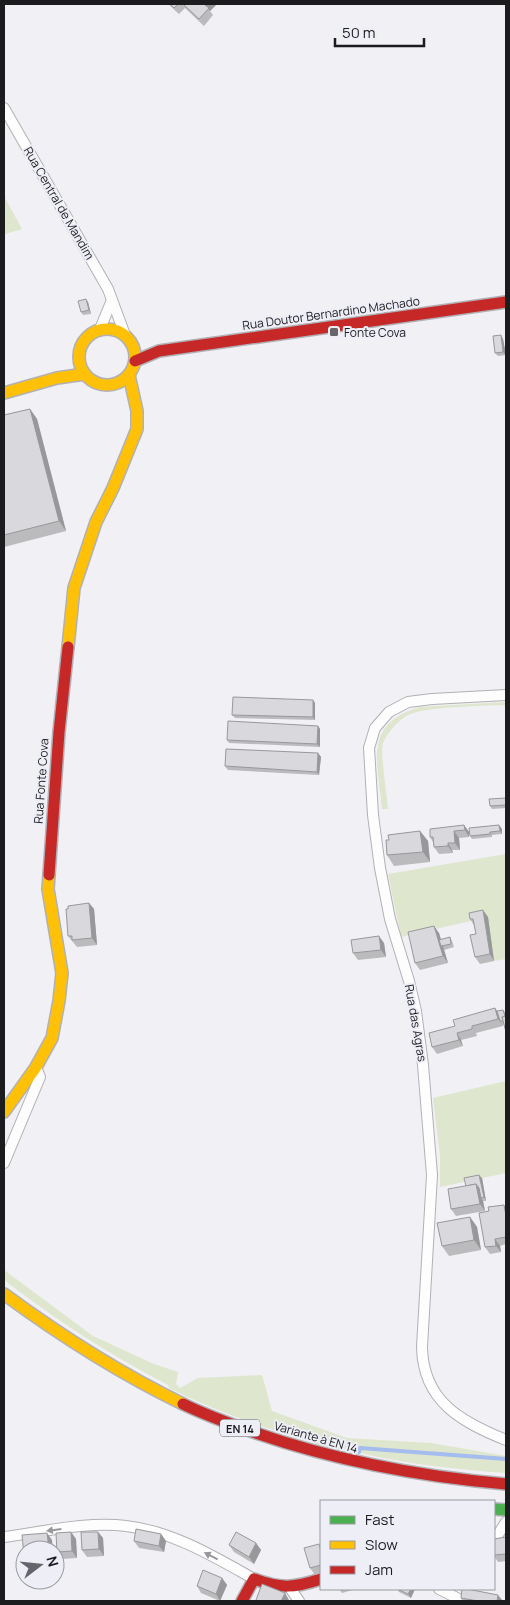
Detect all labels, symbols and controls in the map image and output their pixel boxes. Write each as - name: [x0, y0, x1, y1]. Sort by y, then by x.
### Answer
- scale bar: [335, 15, 424, 47]
- text: 50 m: [342, 22, 376, 43]
- street label: Rua Central de Mandim: [20, 144, 98, 262]
- street label: Rua Doutor Bernardino Machado: [241, 292, 421, 334]
- place label: Fonte Cova: [344, 324, 406, 341]
- marker: Fonte Cova: [328, 326, 340, 338]
- street label: Rua Fonte Cova: [30, 738, 52, 824]
- street label: Rua das Agras: [401, 983, 431, 1063]
- street label: Variante à EN 14: [272, 1417, 360, 1457]
- road number: EN 14: [220, 1420, 260, 1436]
- legend: [320, 1500, 495, 1590]
- text: Fast: [365, 1509, 394, 1530]
- one-way arrow: [46, 1527, 62, 1535]
- text: Slow: [365, 1534, 398, 1555]
- north arrow: [15, 1540, 65, 1590]
- one-way arrow: [204, 1552, 218, 1560]
- text: N: [42, 1554, 63, 1569]
- text: Jam: [365, 1559, 393, 1580]

